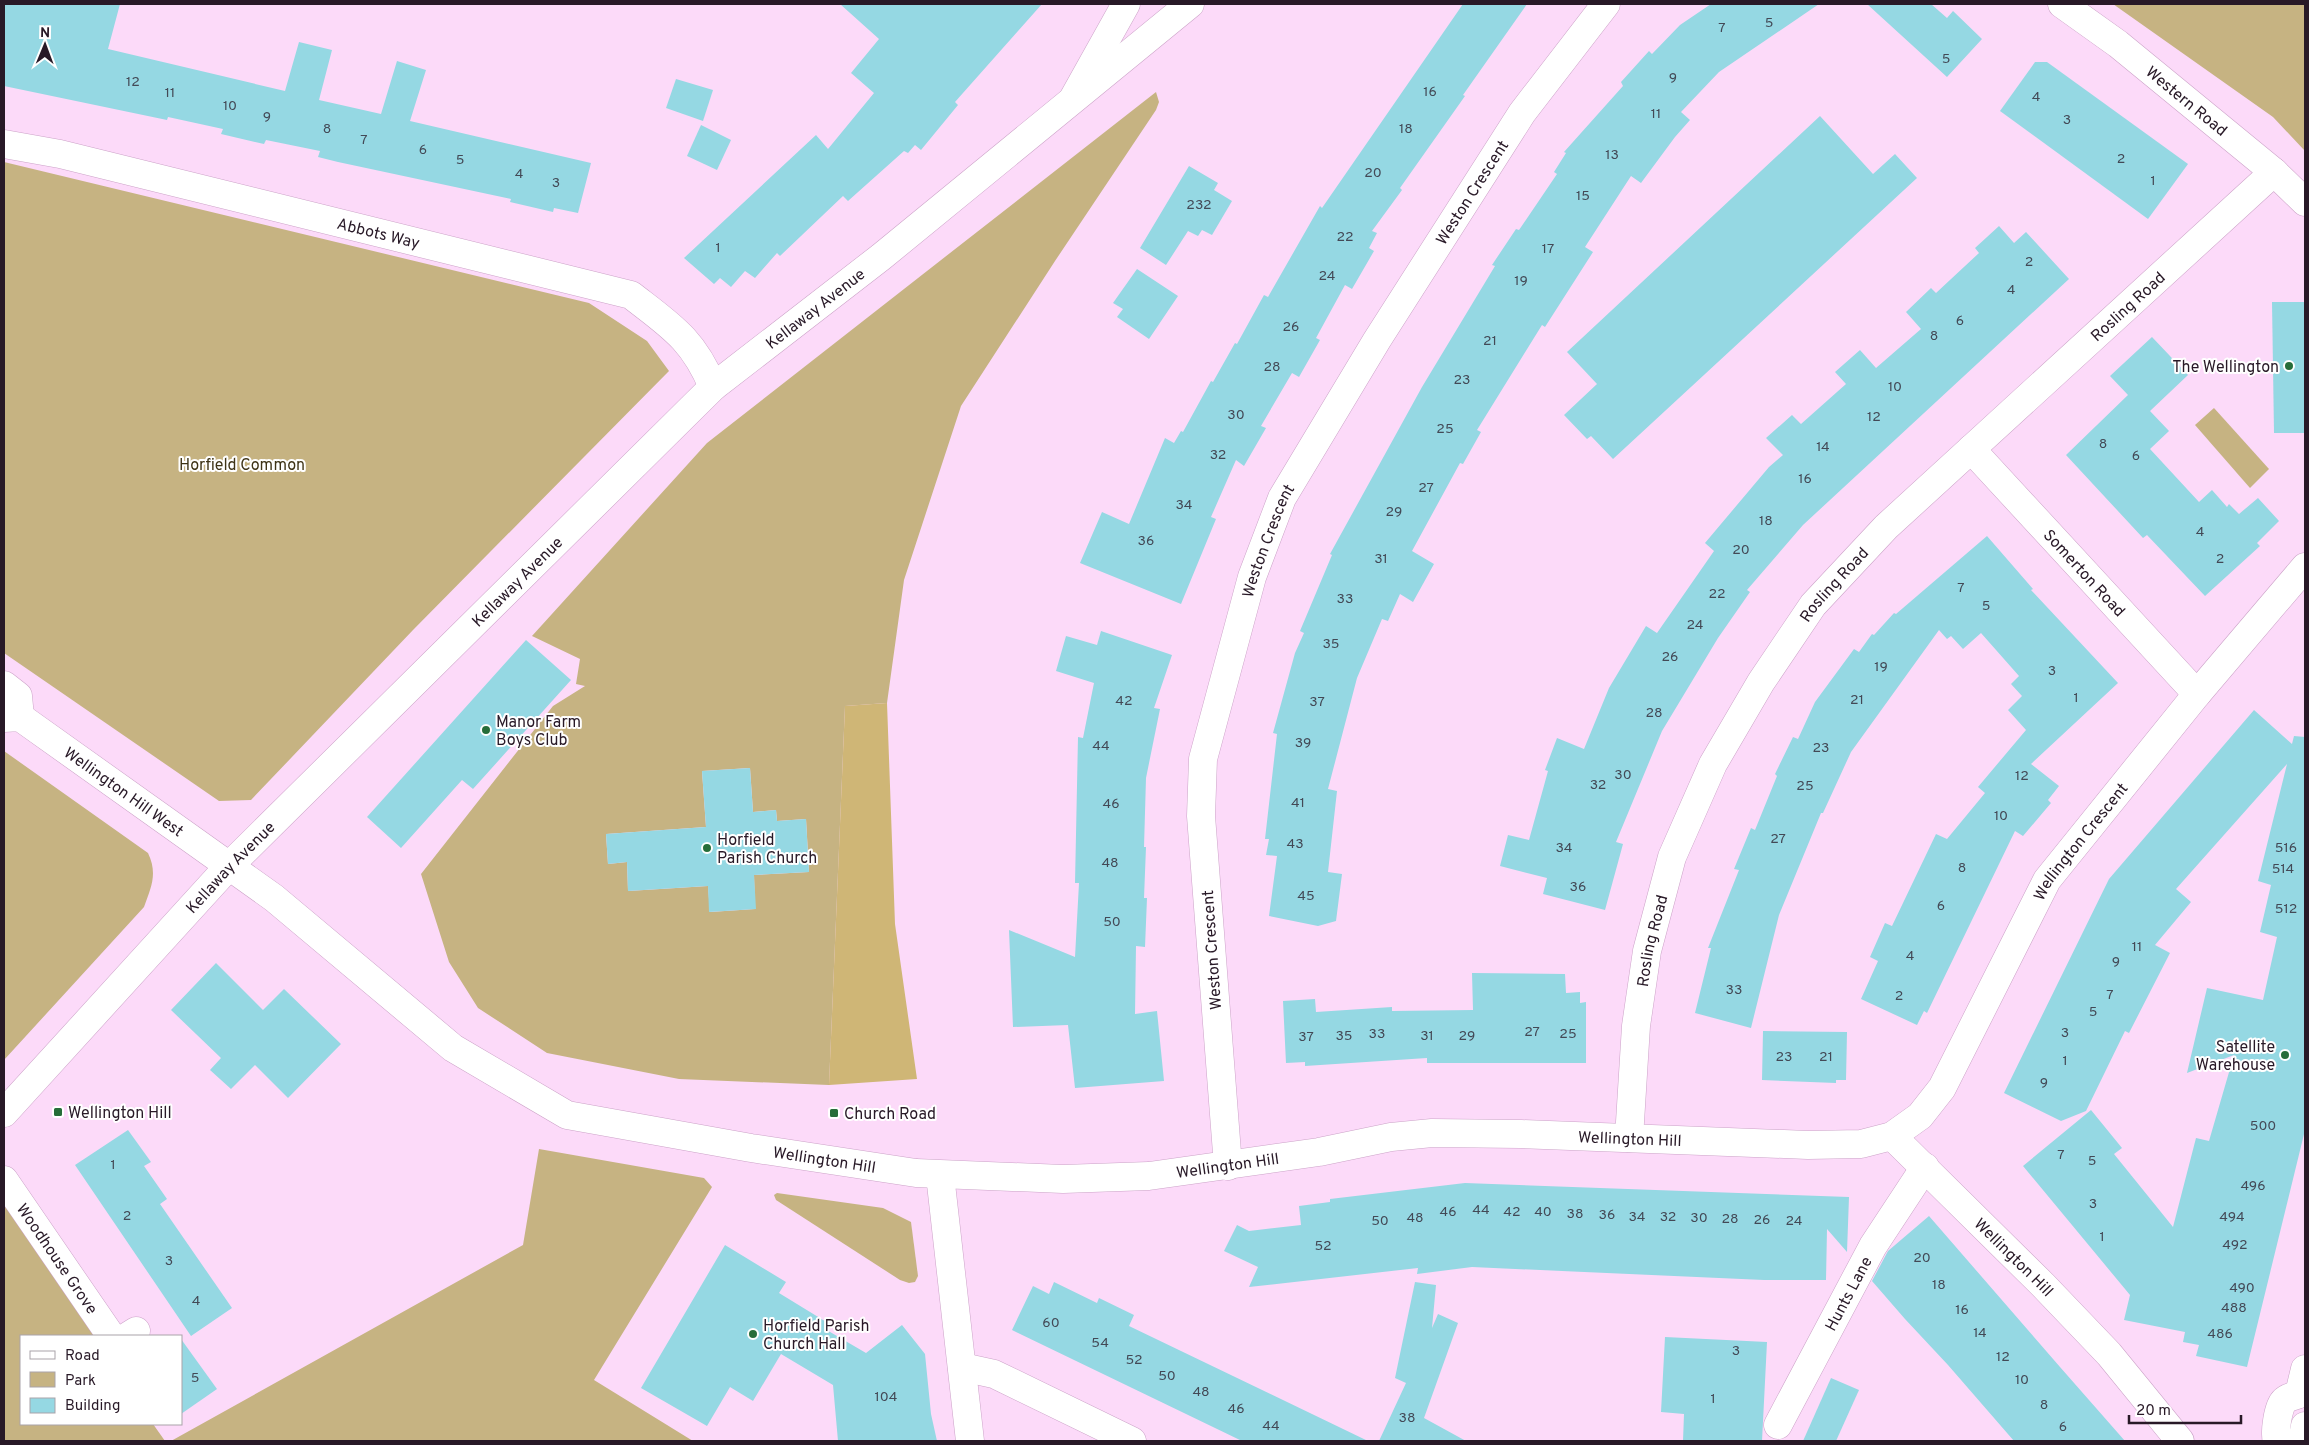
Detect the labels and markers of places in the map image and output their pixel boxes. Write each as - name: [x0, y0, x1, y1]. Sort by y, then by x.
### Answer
- place label: The Wellington: [2172, 358, 2279, 378]
- marker: The Wellington: [2283, 360, 2295, 372]
- place label: Manor Farm Boys Club: [496, 713, 581, 751]
- marker: Manor Farm Boys Club: [480, 724, 492, 736]
- place label: Horfield Parish Church: [717, 831, 817, 869]
- marker: Horfield Parish Church: [701, 842, 713, 854]
- place label: Satellite Warehouse: [2196, 1038, 2275, 1076]
- marker: Satellite Warehouse: [2279, 1049, 2291, 1061]
- place label: Wellington Hill: [68, 1104, 172, 1124]
- place label: Church Road: [844, 1105, 936, 1125]
- marker: Wellington Hill: [52, 1106, 64, 1118]
- marker: Church Road: [828, 1107, 840, 1119]
- place label: Horfield Parish Church Hall: [763, 1317, 869, 1355]
- marker: Horfield Parish Church Hall: [747, 1328, 759, 1340]

